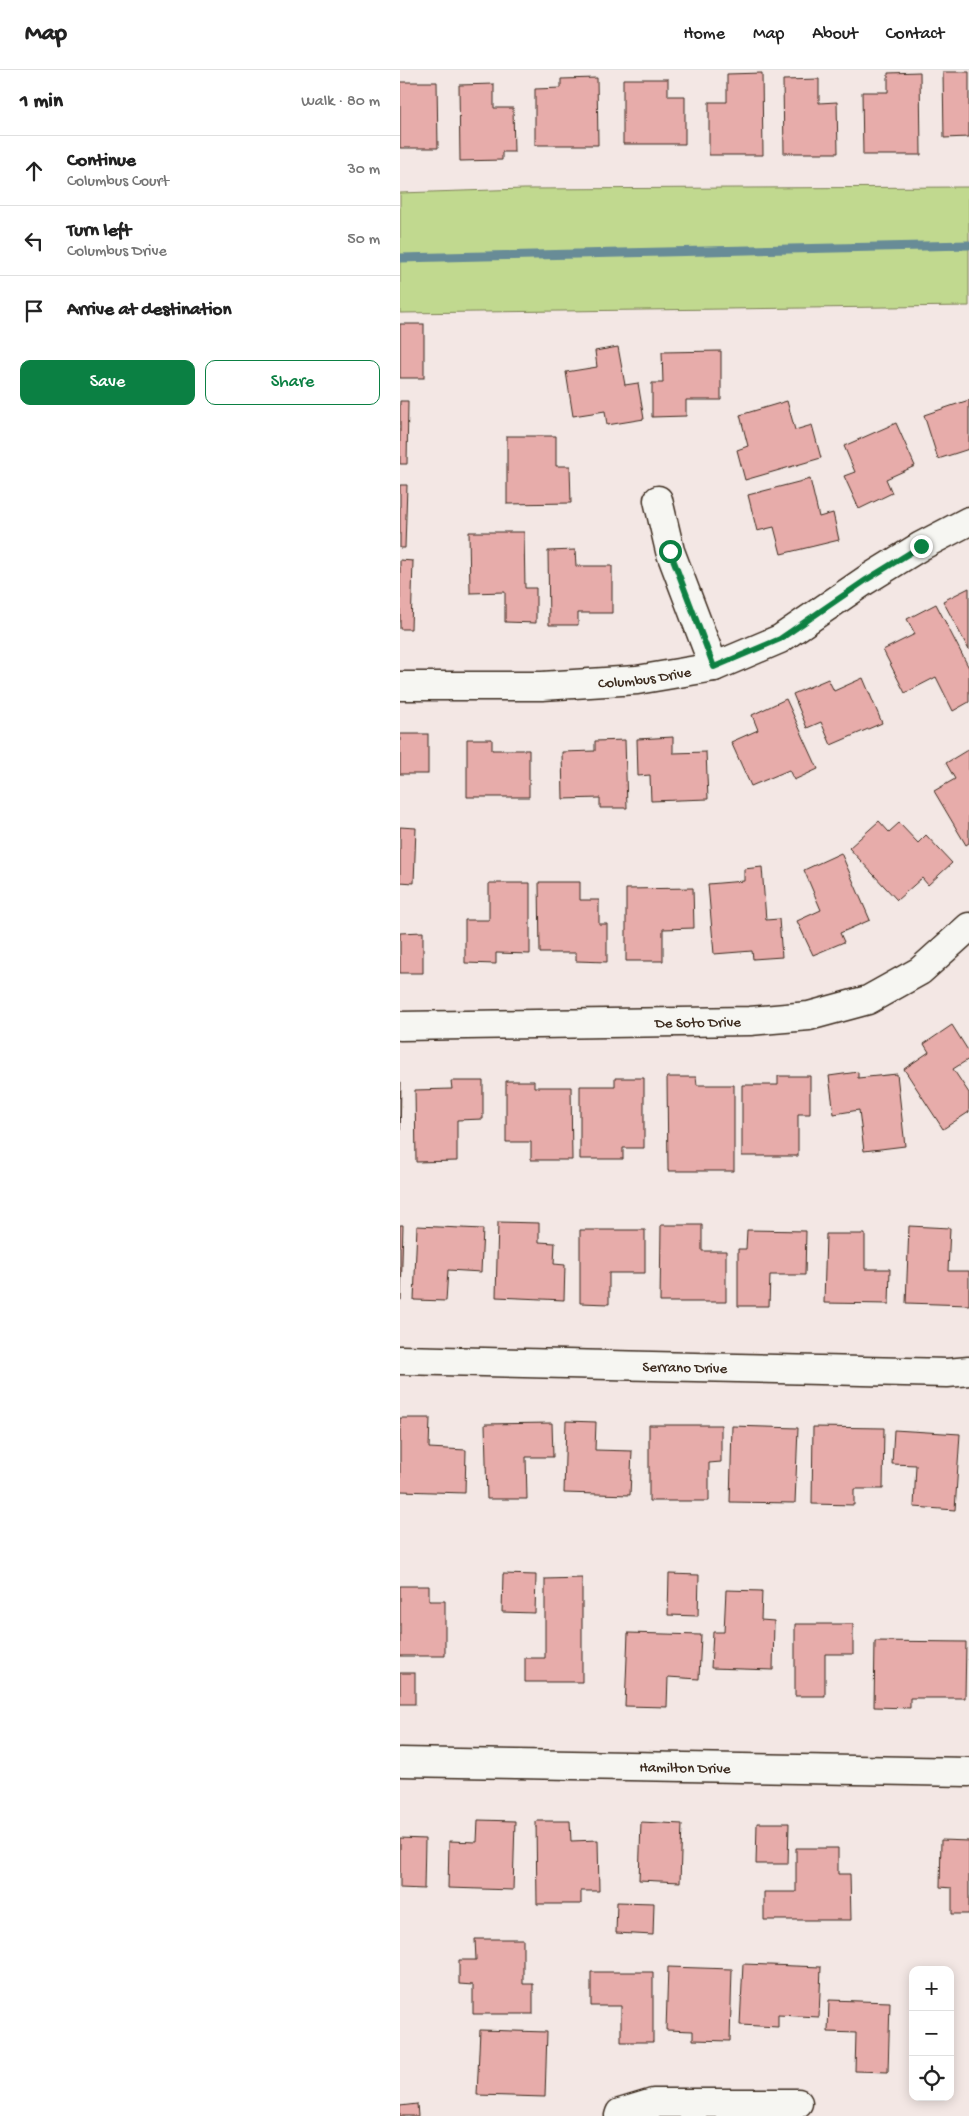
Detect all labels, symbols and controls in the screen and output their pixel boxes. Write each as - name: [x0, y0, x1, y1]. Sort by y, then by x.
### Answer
- text: Map: [25, 20, 67, 49]
- text: Home: [683, 24, 725, 45]
- text: Map: [753, 24, 784, 45]
- text: About: [812, 24, 858, 45]
- text: Contact: [886, 24, 944, 45]
- text: 1 min: [20, 90, 63, 115]
- text: Walk · 80 m: [301, 93, 380, 112]
- text: Continue: [67, 150, 136, 173]
- icon: ahead: [20, 157, 48, 185]
- text: 30 m: [347, 161, 380, 180]
- text: Columbus Court: [67, 173, 169, 192]
- text: Turn left: [67, 220, 131, 243]
- icon: left: [20, 227, 48, 255]
- text: 50 m: [347, 231, 380, 250]
- text: Columbus Drive: [67, 243, 167, 262]
- icon: arrive: [20, 297, 48, 325]
- text: Arrive at destination: [67, 299, 231, 322]
- button: Save: [20, 360, 195, 405]
- button: Share: [205, 360, 380, 405]
- route end: [910, 535, 933, 558]
- route start: [659, 540, 682, 563]
- street label: Columbus Drive: [598, 664, 693, 693]
- street label: De Soto Drive: [654, 1014, 741, 1033]
- street label: Serrano Drive: [642, 1359, 728, 1379]
- street label: Hamilton Drive: [639, 1759, 731, 1779]
- map controls: [909, 1966, 954, 2101]
- button: +: [909, 1966, 954, 2011]
- button: −: [909, 2011, 954, 2056]
- button: locate: [909, 2056, 954, 2101]

